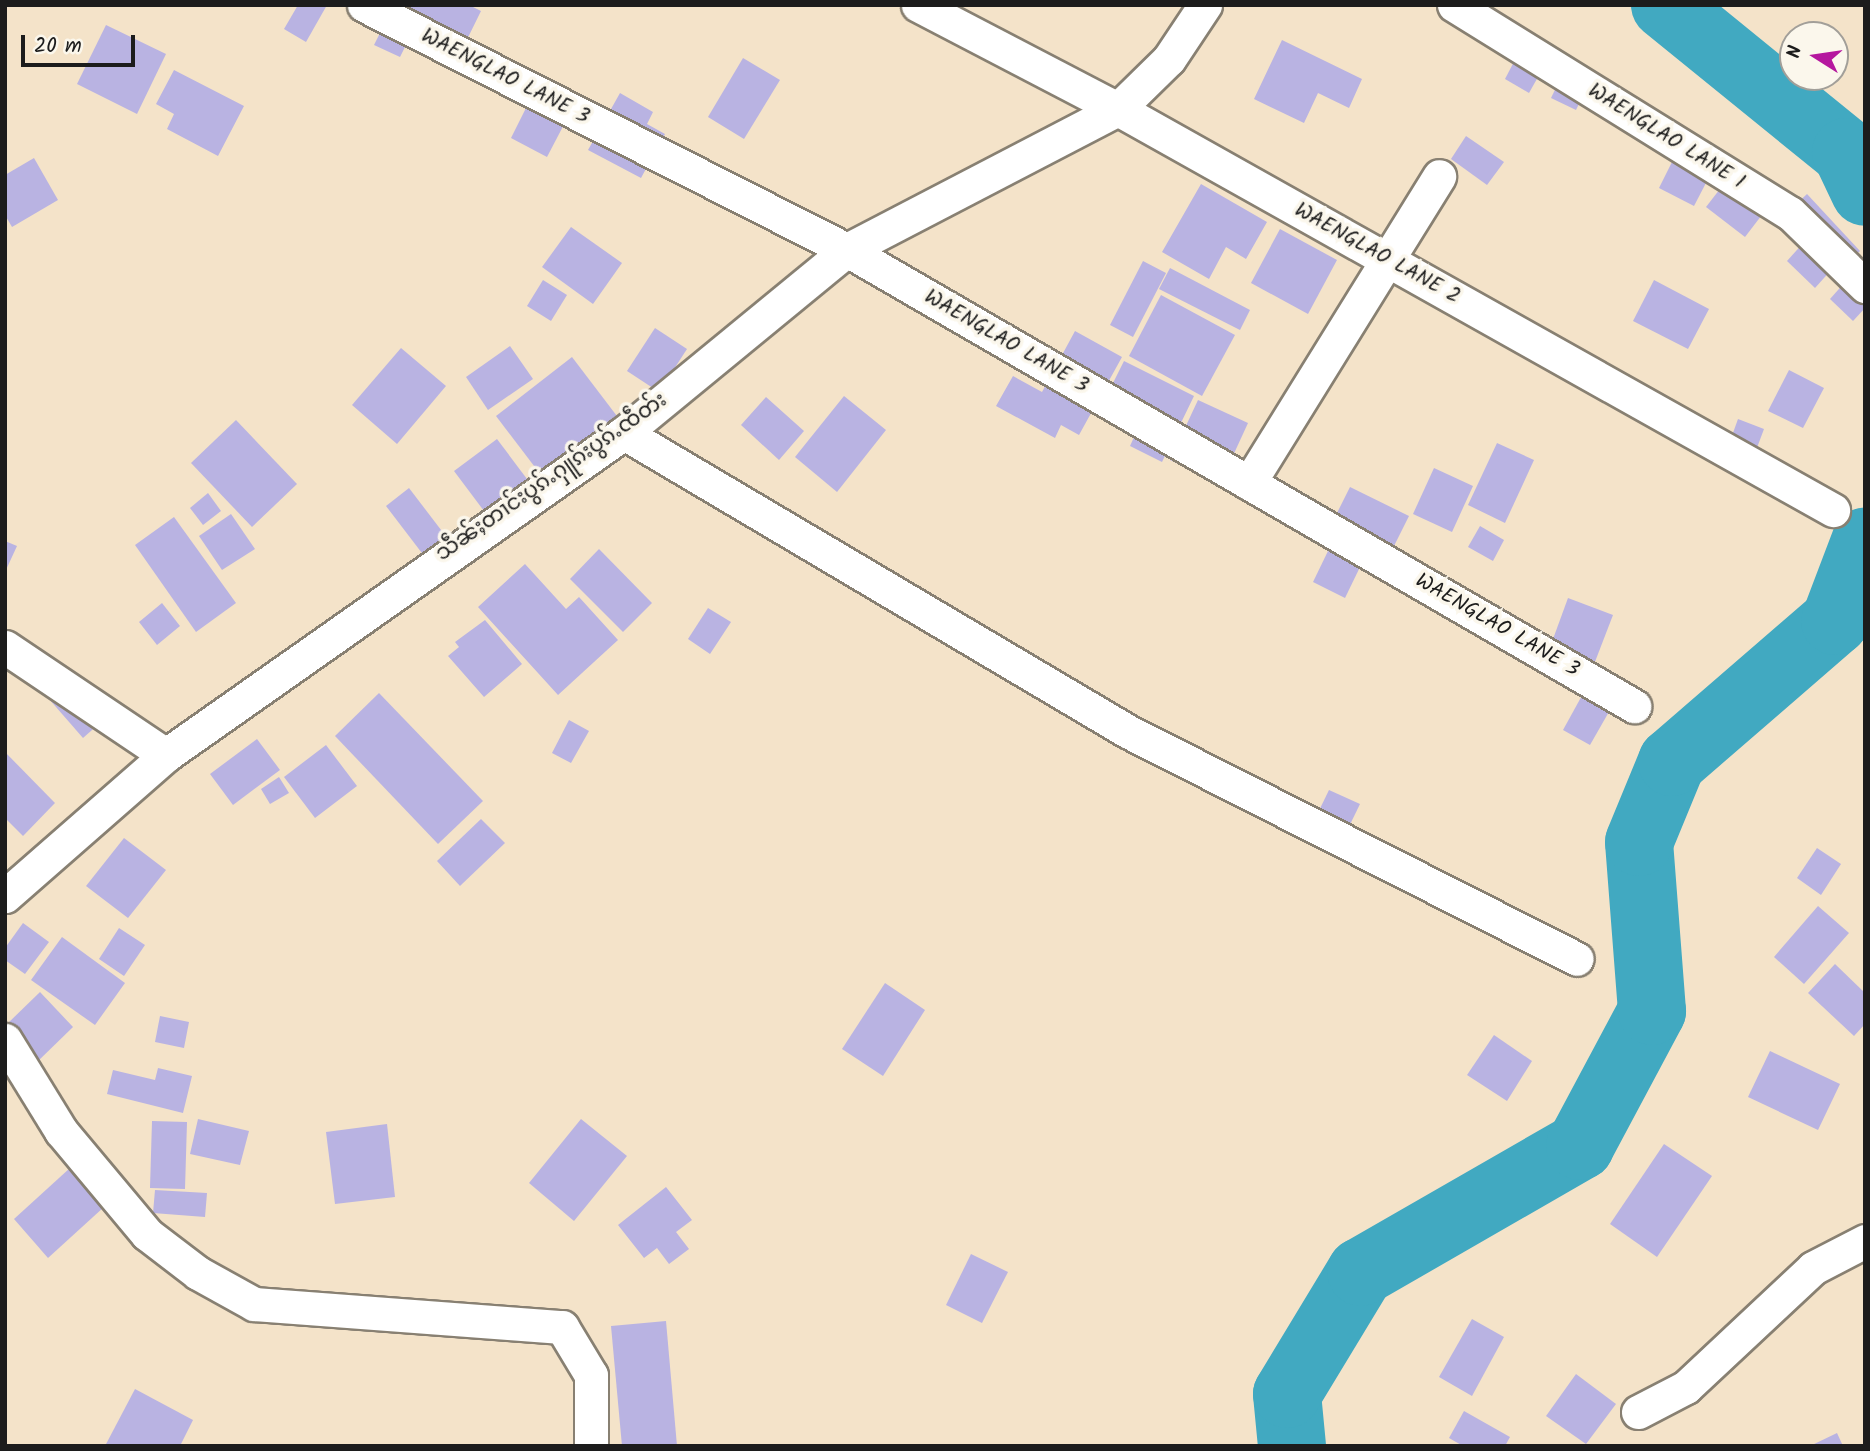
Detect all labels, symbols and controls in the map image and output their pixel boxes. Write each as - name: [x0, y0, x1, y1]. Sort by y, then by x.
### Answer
- scale bar: [24, 21, 138, 65]
- north arrow: [1779, 21, 1849, 91]
- street label: WAENGLAO LANE 3: [417, 24, 593, 130]
- text: 20 m: [34, 30, 82, 63]
- text: N: [1779, 43, 1811, 61]
- street label: WAENGLAO LANE 1: [1583, 79, 1749, 195]
- street label: WAENGLAO LANE 2: [1290, 198, 1464, 310]
- street label: WAENGLAO LANE 3: [920, 285, 1092, 399]
- street label: သဵၼ်ႈတၢင်းပွၵ်ႉႁူၵ်းပွၵ်ႉၸဵတ်း: [432, 388, 672, 568]
- street label: WAENGLAO LANE 3: [1411, 569, 1583, 683]

